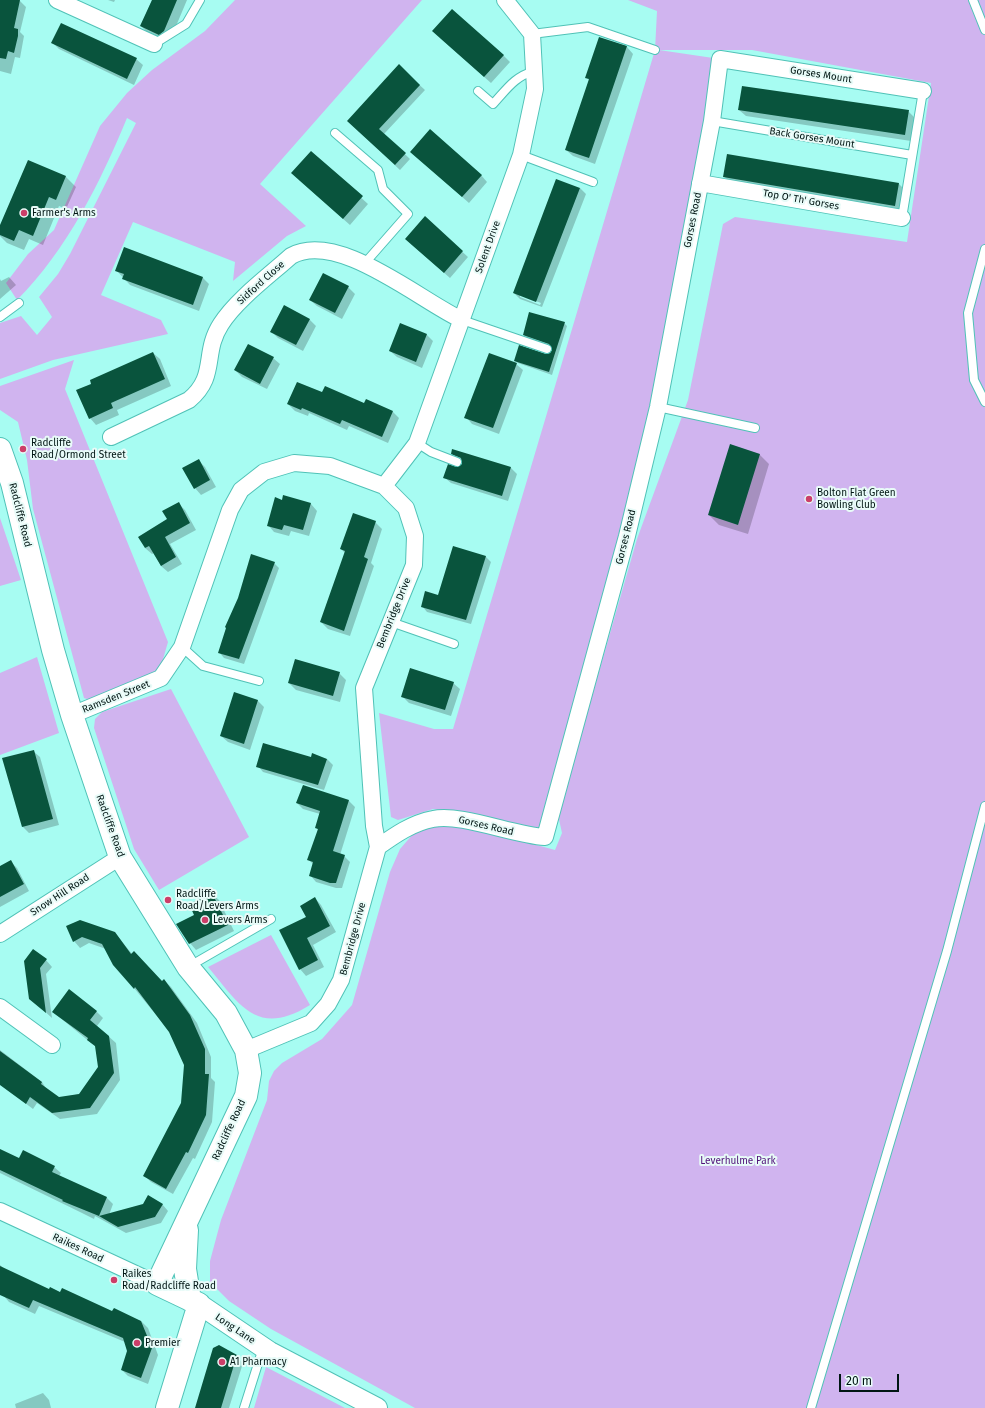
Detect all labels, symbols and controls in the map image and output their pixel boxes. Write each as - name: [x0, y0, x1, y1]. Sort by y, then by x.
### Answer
- street label: Gorses Mount: [789, 64, 853, 86]
- street label: Back Gorses Mount: [768, 125, 856, 151]
- street label: Top O' Th' Gorses: [762, 187, 840, 213]
- street label: Gorses Road: [682, 191, 704, 249]
- place label: Farmer's Arms: [32, 207, 96, 219]
- marker: Farmer's Arms: [19, 208, 29, 218]
- street label: Solent Drive: [473, 219, 503, 275]
- street label: Sidford Close: [235, 259, 287, 307]
- place label: Radcliffe Road/Ormond Street: [31, 437, 126, 460]
- marker: Radcliffe Road/Ormond Street: [18, 444, 28, 454]
- street label: Radcliffe Road: [6, 482, 34, 548]
- place label: Bolton Flat Green Bowling Club: [817, 487, 896, 510]
- marker: Bolton Flat Green Bowling Club: [804, 494, 814, 504]
- street label: Gorses Road: [613, 508, 639, 566]
- street label: Bembridge Drive: [374, 576, 414, 650]
- street label: Ramsden Street: [81, 678, 151, 716]
- street label: Radcliffe Road: [93, 793, 127, 859]
- street label: Gorses Road: [457, 814, 515, 838]
- street label: Snow Hill Road: [28, 871, 92, 919]
- place label: Radcliffe Road/Levers Arms: [176, 888, 259, 912]
- marker: Radcliffe Road/Levers Arms: [163, 895, 173, 905]
- street label: Bembridge Drive: [337, 901, 369, 977]
- place label: Levers Arms: [213, 914, 267, 926]
- marker: Levers Arms: [200, 915, 210, 925]
- street label: Radcliffe Road: [210, 1098, 248, 1162]
- park label: Leverhulme Park: [700, 1155, 776, 1167]
- street label: Raikes Road: [51, 1231, 105, 1265]
- place label: Raikes Road/Radcliffe Road: [122, 1268, 216, 1292]
- marker: Raikes Road/Radcliffe Road: [109, 1275, 119, 1285]
- street label: Long Lane: [213, 1311, 257, 1347]
- place label: Premier: [145, 1337, 180, 1349]
- marker: Premier: [132, 1338, 142, 1348]
- place label: A1 Pharmacy: [230, 1356, 287, 1368]
- marker: A1 Pharmacy: [217, 1357, 227, 1367]
- scale bar: [841, 1366, 901, 1392]
- text: 20 m: [846, 1374, 872, 1388]

